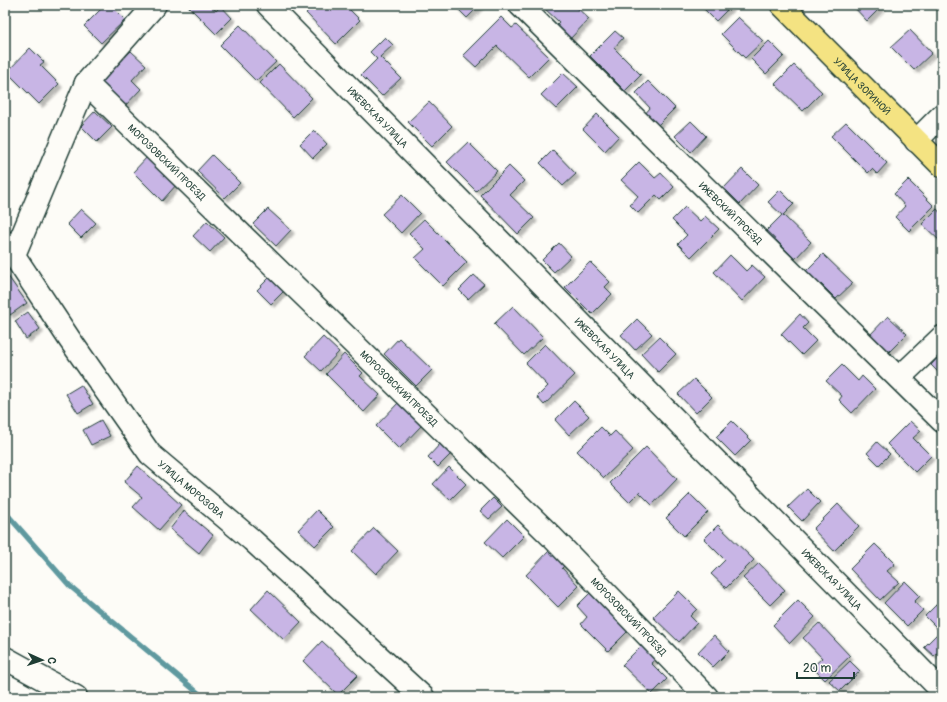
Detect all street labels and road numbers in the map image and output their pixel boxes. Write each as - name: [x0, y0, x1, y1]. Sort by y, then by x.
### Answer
- street label: УЛИЦА ЗОРИНОЙ: [831, 55, 893, 118]
- street label: ИЖЕВСКАЯ УЛИЦА: [345, 85, 410, 151]
- street label: МОРОЗОВСКИЙ ПРОЕЗД: [125, 122, 208, 204]
- street label: ИЖЕВСКИЙ ПРОЕЗД: [696, 180, 765, 248]
- street label: ИЖЕВСКАЯ УЛИЦА: [572, 316, 637, 382]
- street label: МОРОЗОВСКИЙ ПРОЕЗД: [357, 348, 440, 430]
- street label: УЛИЦА МОРОЗОВА: [155, 458, 227, 521]
- street label: ИЖЕВСКАЯ УЛИЦА: [799, 547, 864, 613]
- street label: МОРОЗОВСКИЙ ПРОЕЗД: [588, 576, 669, 659]

